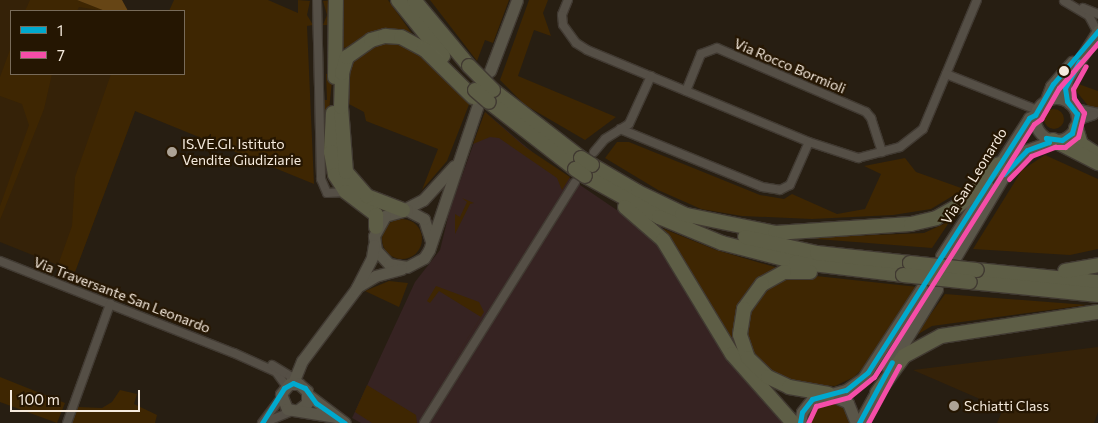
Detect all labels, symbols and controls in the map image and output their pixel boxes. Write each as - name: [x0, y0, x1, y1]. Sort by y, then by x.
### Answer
- legend: [10, 10, 185, 75]
- text: 1: [57, 21, 63, 39]
- street label: Via Rocco Bormioli: [732, 35, 848, 97]
- text: 7: [57, 46, 65, 64]
- unlabelled marker: [1059, 66, 1069, 76]
- street label: Via San Leonardo: [938, 125, 1010, 227]
- place label: IS.VE.GI. Istituto Vendite Giudiziarie: [182, 136, 301, 168]
- marker: IS.VE.GI. Istituto Vendite Giudiziarie: [166, 146, 178, 158]
- street label: Via Traversante San Leonardo: [31, 253, 213, 337]
- scale bar: [12, 380, 142, 412]
- text: 100 m: [18, 390, 60, 408]
- place label: Schiatti Class: [964, 398, 1049, 414]
- marker: Schiatti Class: [948, 400, 960, 412]

